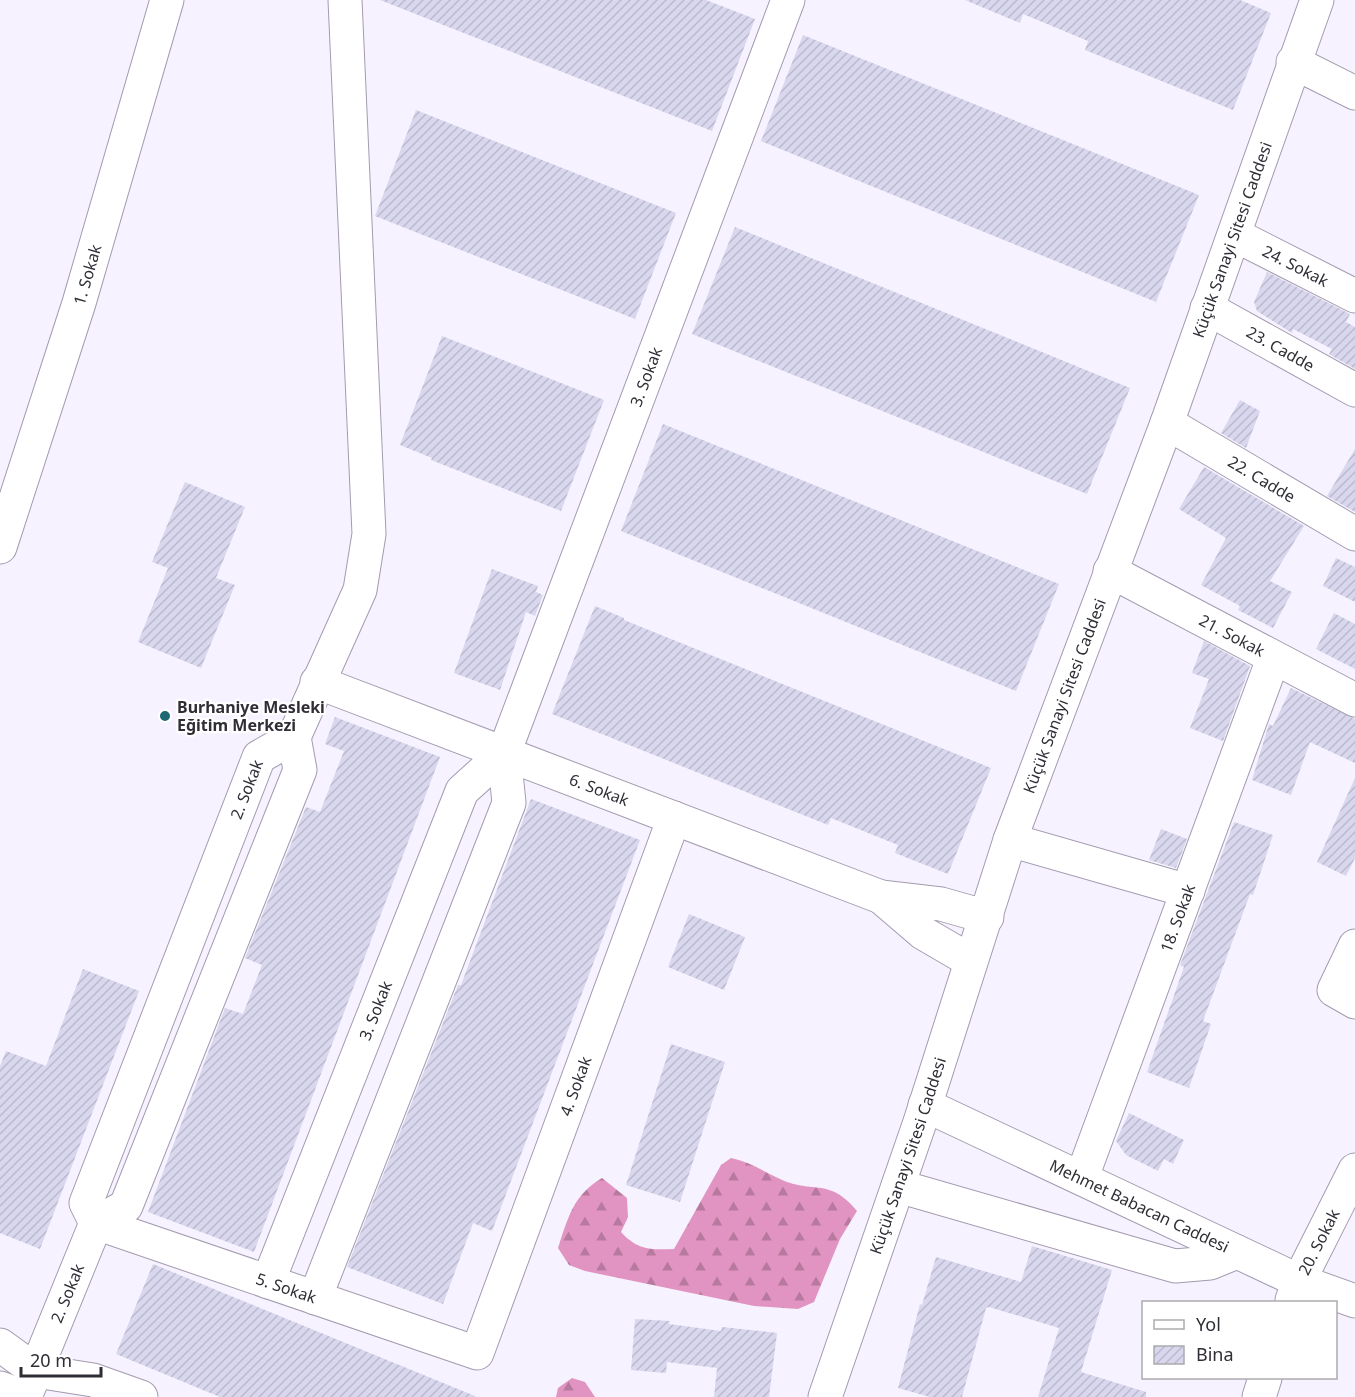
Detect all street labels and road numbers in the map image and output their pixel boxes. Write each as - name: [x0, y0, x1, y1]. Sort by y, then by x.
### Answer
- street label: Küçük Sanayi Sitesi Caddesi: [1187, 139, 1277, 341]
- street label: 24. Sokak: [1259, 240, 1333, 292]
- street label: 1. Sokak: [68, 241, 107, 308]
- street label: 23. Cadde: [1243, 321, 1318, 376]
- street label: 3. Sokak: [625, 343, 667, 410]
- street label: 22. Cadde: [1224, 450, 1299, 507]
- street label: Küçük Sanayi Sitesi Caddesi: [1018, 595, 1111, 796]
- street label: 21. Sokak: [1195, 609, 1269, 662]
- street label: 2. Sokak: [225, 756, 268, 822]
- street label: 6. Sokak: [566, 768, 633, 811]
- street label: 18. Sokak: [1155, 880, 1200, 955]
- street label: 3. Sokak: [354, 977, 397, 1043]
- street label: 4. Sokak: [554, 1053, 597, 1119]
- street label: Küçük Sanayi Sitesi Caddesi: [864, 1054, 951, 1257]
- street label: Mehmet Babacan Caddesi: [1046, 1154, 1233, 1258]
- street label: 20. Sokak: [1293, 1205, 1345, 1279]
- street label: 2. Sokak: [45, 1260, 89, 1326]
- street label: 5. Sokak: [253, 1267, 320, 1309]

